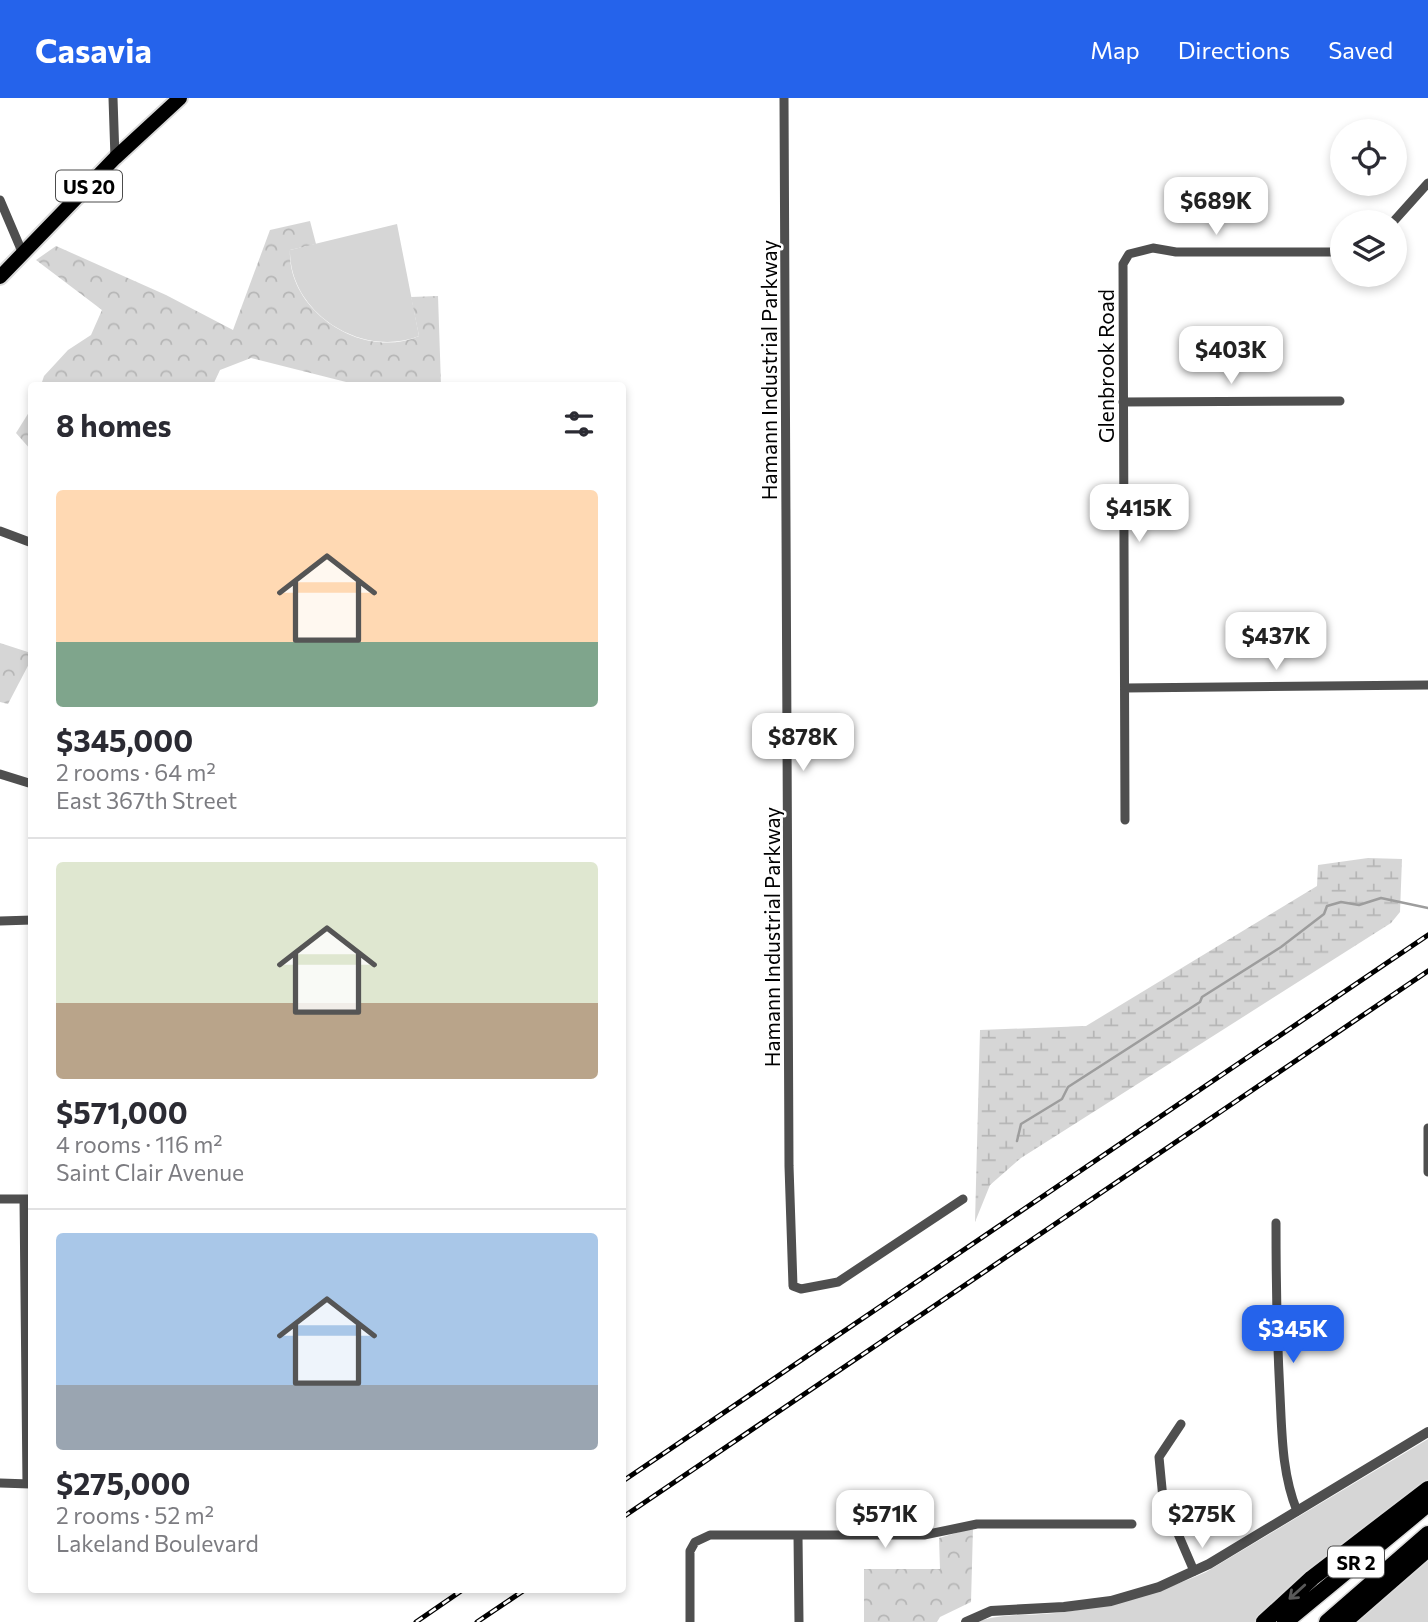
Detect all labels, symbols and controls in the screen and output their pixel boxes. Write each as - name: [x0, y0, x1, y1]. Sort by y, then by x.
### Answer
- text: Casavia: [35, 29, 152, 70]
- text: Map: [1090, 35, 1140, 64]
- text: Directions: [1178, 35, 1290, 64]
- text: Saved: [1328, 35, 1393, 64]
- map controls: [1330, 119, 1407, 287]
- button: locate: [1330, 119, 1407, 196]
- road number: US 20: [56, 170, 122, 202]
- pin: $689K: [1167, 178, 1265, 237]
- text: $689K: [1180, 186, 1252, 214]
- button: layers: [1330, 210, 1407, 287]
- street label: Hamann Industrial Parkway: [756, 240, 781, 500]
- street label: Glenbrook Road: [1093, 289, 1118, 443]
- pin: $403K: [1182, 327, 1280, 386]
- text: $403K: [1195, 335, 1267, 363]
- icon: filters: [560, 405, 598, 443]
- text: 8 homes: [56, 406, 172, 443]
- pin: $415K: [1090, 484, 1188, 544]
- text: $415K: [1106, 493, 1172, 521]
- icon: home: [264, 535, 390, 661]
- pin: $437K: [1227, 612, 1325, 672]
- text: $437K: [1241, 621, 1311, 649]
- pin: $878K: [754, 714, 852, 773]
- text: $345,000: [56, 721, 193, 758]
- text: $878K: [768, 722, 838, 750]
- text: 2 rooms · 64 m²: [56, 758, 216, 786]
- text: East 367th Street: [56, 786, 237, 814]
- street label: Hamann Industrial Parkway: [759, 807, 784, 1067]
- icon: home: [264, 907, 390, 1033]
- text: $571,000: [56, 1093, 188, 1130]
- text: 4 rooms · 116 m²: [56, 1130, 223, 1158]
- text: Saint Clair Avenue: [56, 1158, 244, 1186]
- icon: home: [264, 1278, 390, 1404]
- pin: $345K: [1244, 1306, 1342, 1365]
- text: $345K: [1258, 1314, 1328, 1342]
- text: $275,000: [56, 1464, 190, 1501]
- pin: $571K: [836, 1490, 934, 1550]
- pin: $275K: [1153, 1490, 1251, 1550]
- text: $571K: [852, 1499, 918, 1527]
- text: $275K: [1168, 1499, 1236, 1527]
- text: 2 rooms · 52 m²: [56, 1501, 214, 1529]
- text: Lakeland Boulevard: [56, 1529, 259, 1557]
- road number: SR 2: [1328, 1546, 1384, 1578]
- one-way arrow: [1288, 1584, 1306, 1600]

